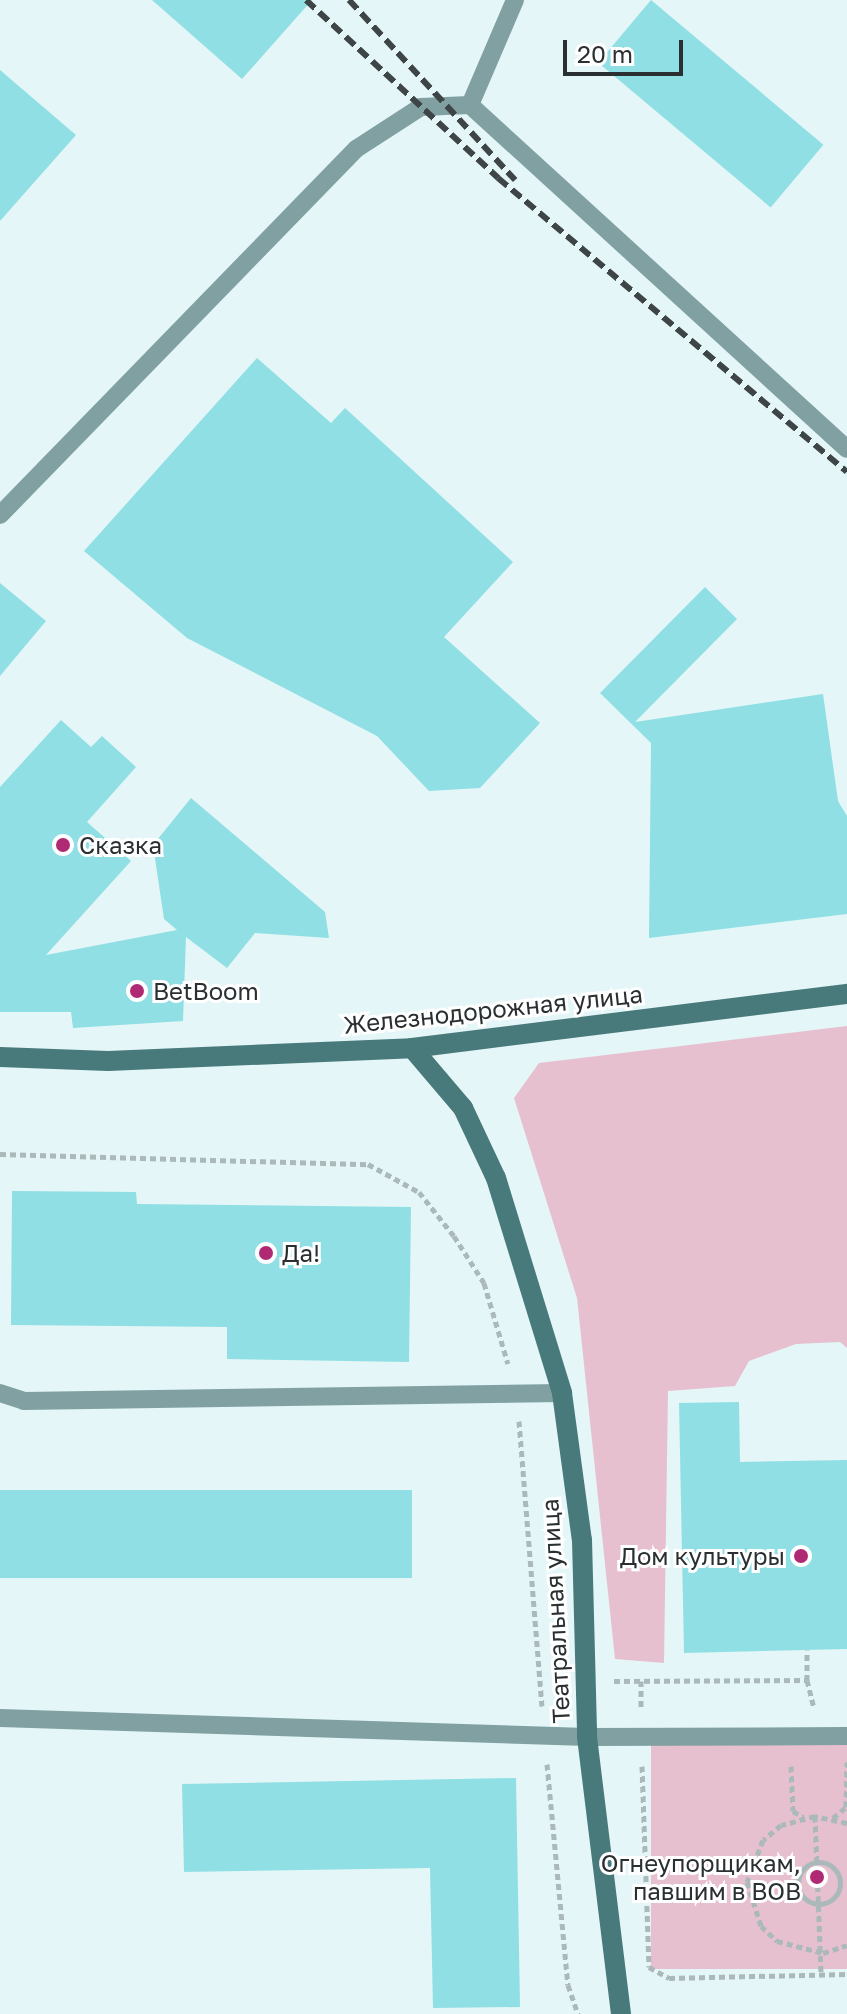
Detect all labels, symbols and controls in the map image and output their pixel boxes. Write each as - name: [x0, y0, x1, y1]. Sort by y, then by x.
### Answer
- scale bar: [567, 24, 687, 74]
- text: 20 m: [577, 39, 633, 68]
- place label: Сказка: [79, 831, 162, 859]
- marker: Сказка: [54, 836, 72, 854]
- place label: BetBoom: [153, 977, 259, 1005]
- street label: Железнодорожная улица: [342, 979, 644, 1039]
- marker: BetBoom: [128, 982, 146, 1000]
- place label: Да!: [282, 1239, 320, 1267]
- marker: Да!: [257, 1244, 275, 1262]
- street label: Театральная улица: [535, 1498, 575, 1724]
- place label: Дом культуры: [620, 1542, 785, 1570]
- marker: Дом культуры: [792, 1547, 810, 1565]
- place label: Огнеупорщикам, павшим в ВОВ: [601, 1849, 801, 1905]
- marker: Огнеупорщикам, павшим в ВОВ: [808, 1868, 826, 1886]

